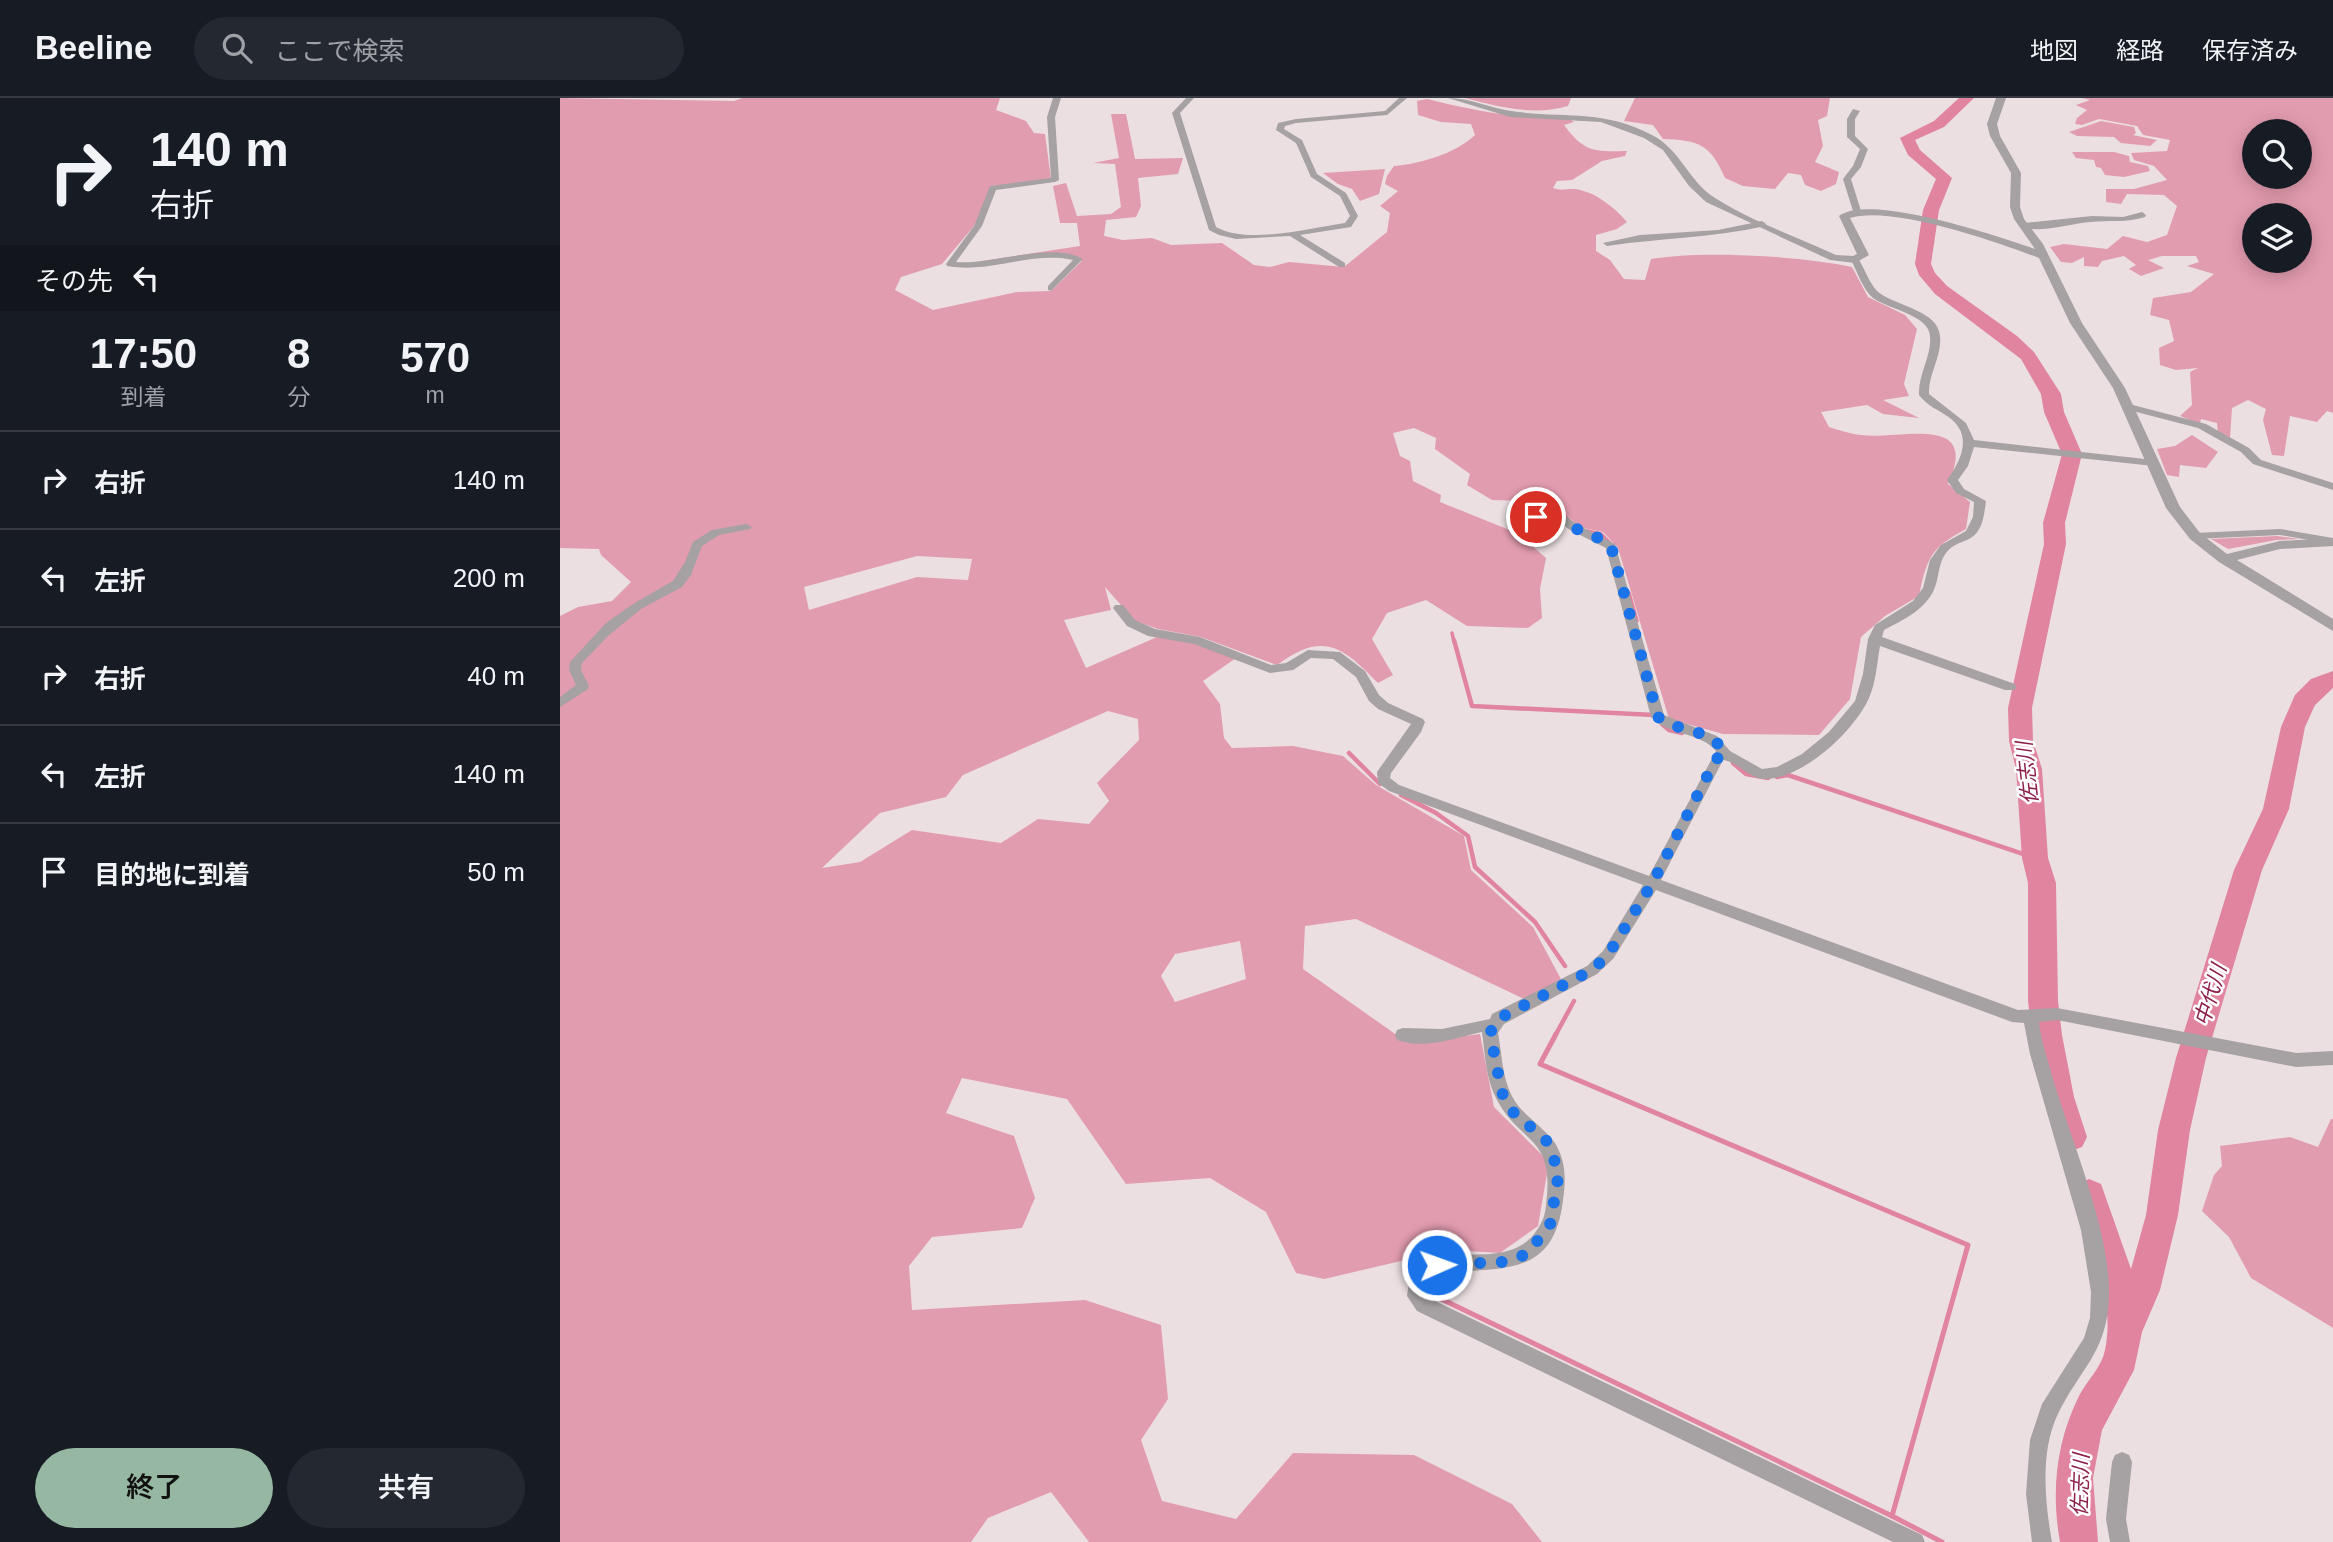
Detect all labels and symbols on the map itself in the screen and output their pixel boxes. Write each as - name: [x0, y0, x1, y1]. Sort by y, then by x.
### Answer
- pin: [1506, 487, 1566, 547]
- water label: 佐志川: [2012, 738, 2042, 806]
- water label: 中代川: [2190, 960, 2231, 1028]
- position arrow: [1400, 1228, 1474, 1302]
- water label: 佐志川: [2067, 1451, 2093, 1517]

